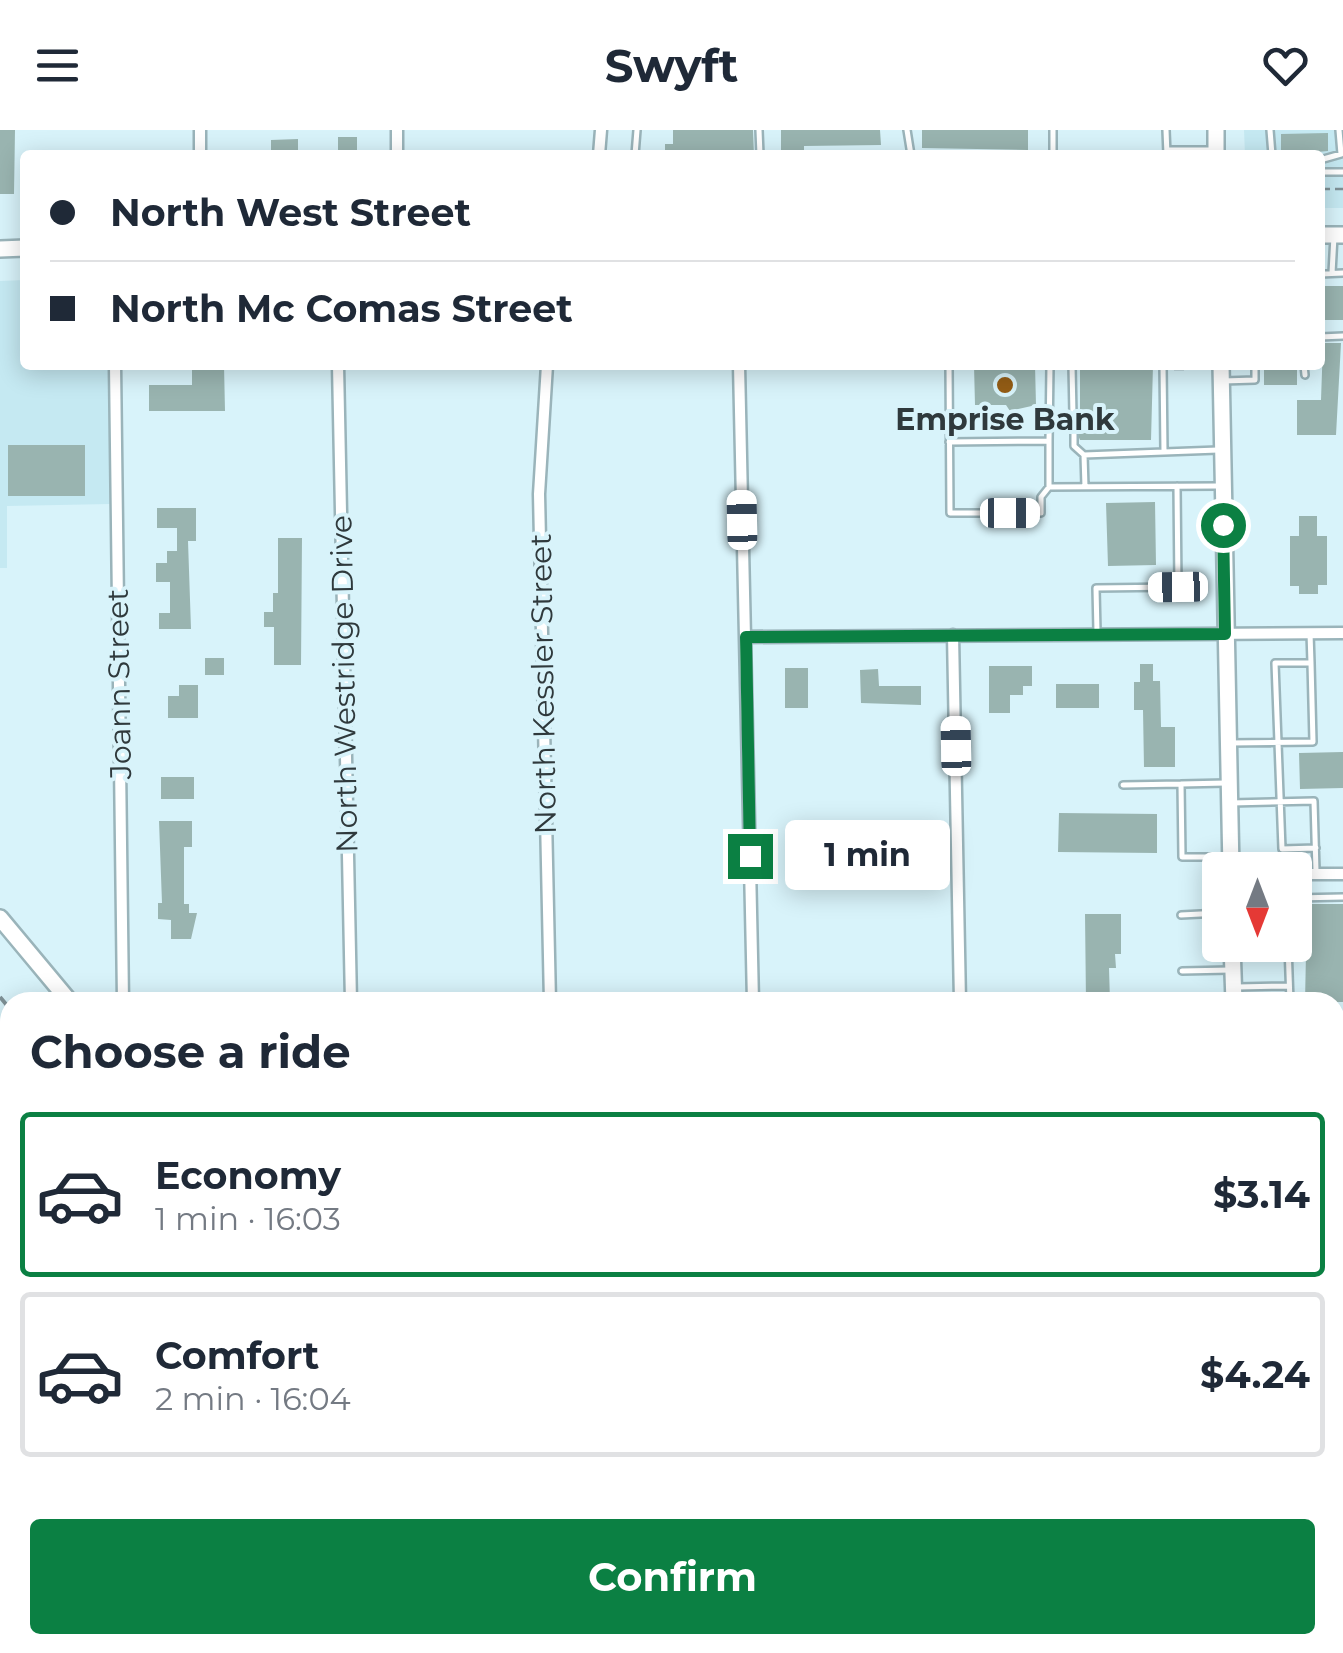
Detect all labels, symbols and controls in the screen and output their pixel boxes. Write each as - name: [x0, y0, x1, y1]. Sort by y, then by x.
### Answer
- icon: menu: [30, 38, 85, 93]
- text: Swyft: [605, 38, 738, 93]
- icon: heart: [1258, 38, 1313, 93]
- text: North West Street: [110, 189, 471, 236]
- text: North Mc Comas Street: [110, 285, 573, 332]
- marker: Emprise Bank: [994, 374, 1016, 396]
- place label: Emprise Bank: [895, 401, 1115, 438]
- car: [726, 490, 758, 550]
- car: [980, 498, 1040, 528]
- route start: [1201, 503, 1246, 548]
- street label: North Westridge Drive: [323, 515, 365, 853]
- street label: North Kessler Street: [522, 533, 564, 835]
- car: [1148, 571, 1208, 603]
- street label: Joann Street: [99, 588, 139, 781]
- car: [940, 716, 972, 776]
- callout: 1 min: [785, 821, 950, 891]
- route end: [728, 834, 773, 879]
- text: 1 min: [824, 835, 911, 874]
- north arrow: [1202, 852, 1312, 962]
- map controls: [1202, 852, 1312, 962]
- text: Choose a ride: [30, 1024, 351, 1079]
- icon: car: [35, 1150, 125, 1240]
- text: Economy: [155, 1152, 341, 1199]
- text: $3.14: [1213, 1171, 1310, 1218]
- text: 1 min · 16:03: [155, 1199, 341, 1238]
- icon: car: [35, 1330, 125, 1420]
- text: Comfort: [155, 1332, 319, 1379]
- text: $4.24: [1200, 1351, 1310, 1398]
- text: 2 min · 16:04: [155, 1379, 351, 1418]
- button: Confirm: [30, 1519, 1315, 1634]

